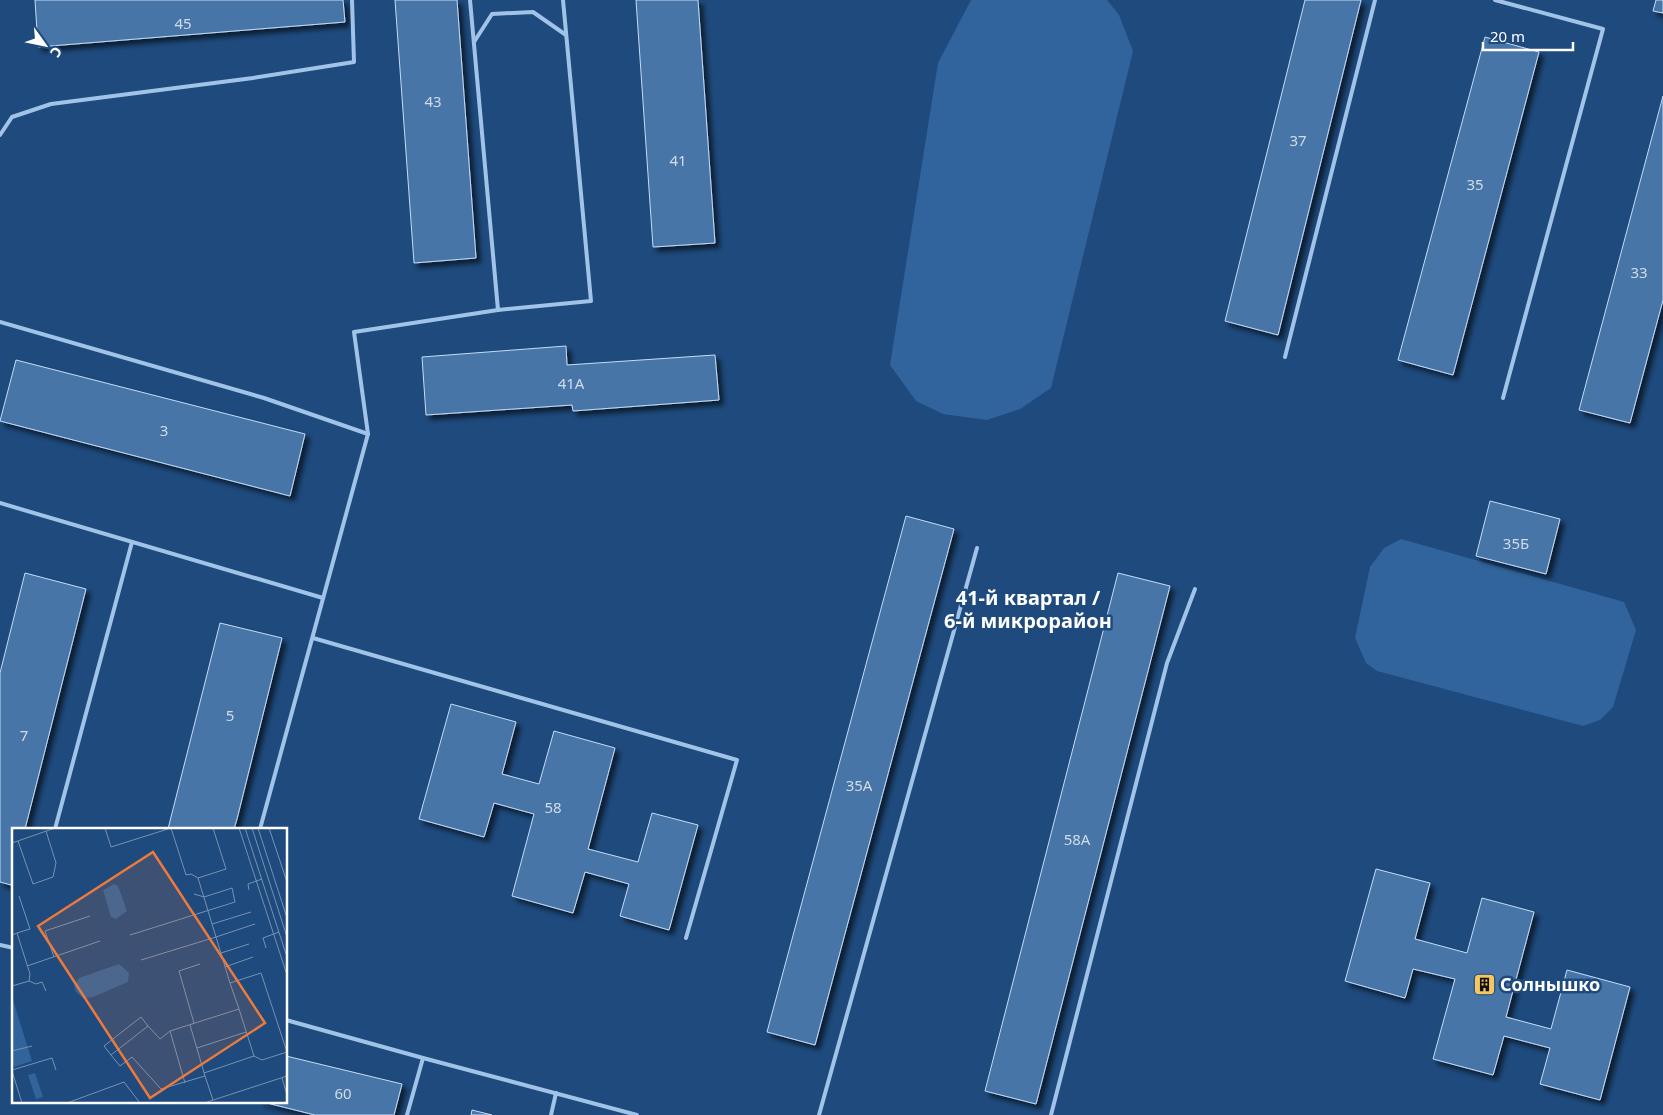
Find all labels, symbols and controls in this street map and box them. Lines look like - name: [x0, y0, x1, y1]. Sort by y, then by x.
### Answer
- house number: 45: [174, 13, 192, 33]
- north arrow: [20, 20, 70, 70]
- scale bar: [1483, 20, 1573, 52]
- text: 20 m: [1490, 26, 1525, 46]
- text: С: [46, 43, 67, 61]
- house number: 43: [424, 91, 442, 111]
- house number: 37: [1289, 130, 1307, 150]
- house number: 41: [669, 150, 687, 170]
- house number: 35: [1466, 174, 1484, 194]
- house number: 33: [1630, 262, 1648, 282]
- house number: 41А: [558, 373, 585, 393]
- house number: 3: [160, 420, 168, 440]
- house number: 35Б: [1503, 533, 1529, 553]
- district label: 41-й квартал / 6-й микрорайон: [944, 584, 1112, 634]
- house number: 5: [226, 705, 234, 725]
- house number: 7: [20, 725, 28, 745]
- house number: 35А: [846, 775, 873, 795]
- house number: 58: [544, 797, 562, 817]
- inset map: [12, 828, 288, 1102]
- house number: 58А: [1064, 829, 1091, 849]
- building icon: Солнышко: [1472, 972, 1496, 996]
- place label: Солнышко: [1500, 972, 1600, 996]
- house number: 60: [334, 1083, 352, 1103]

